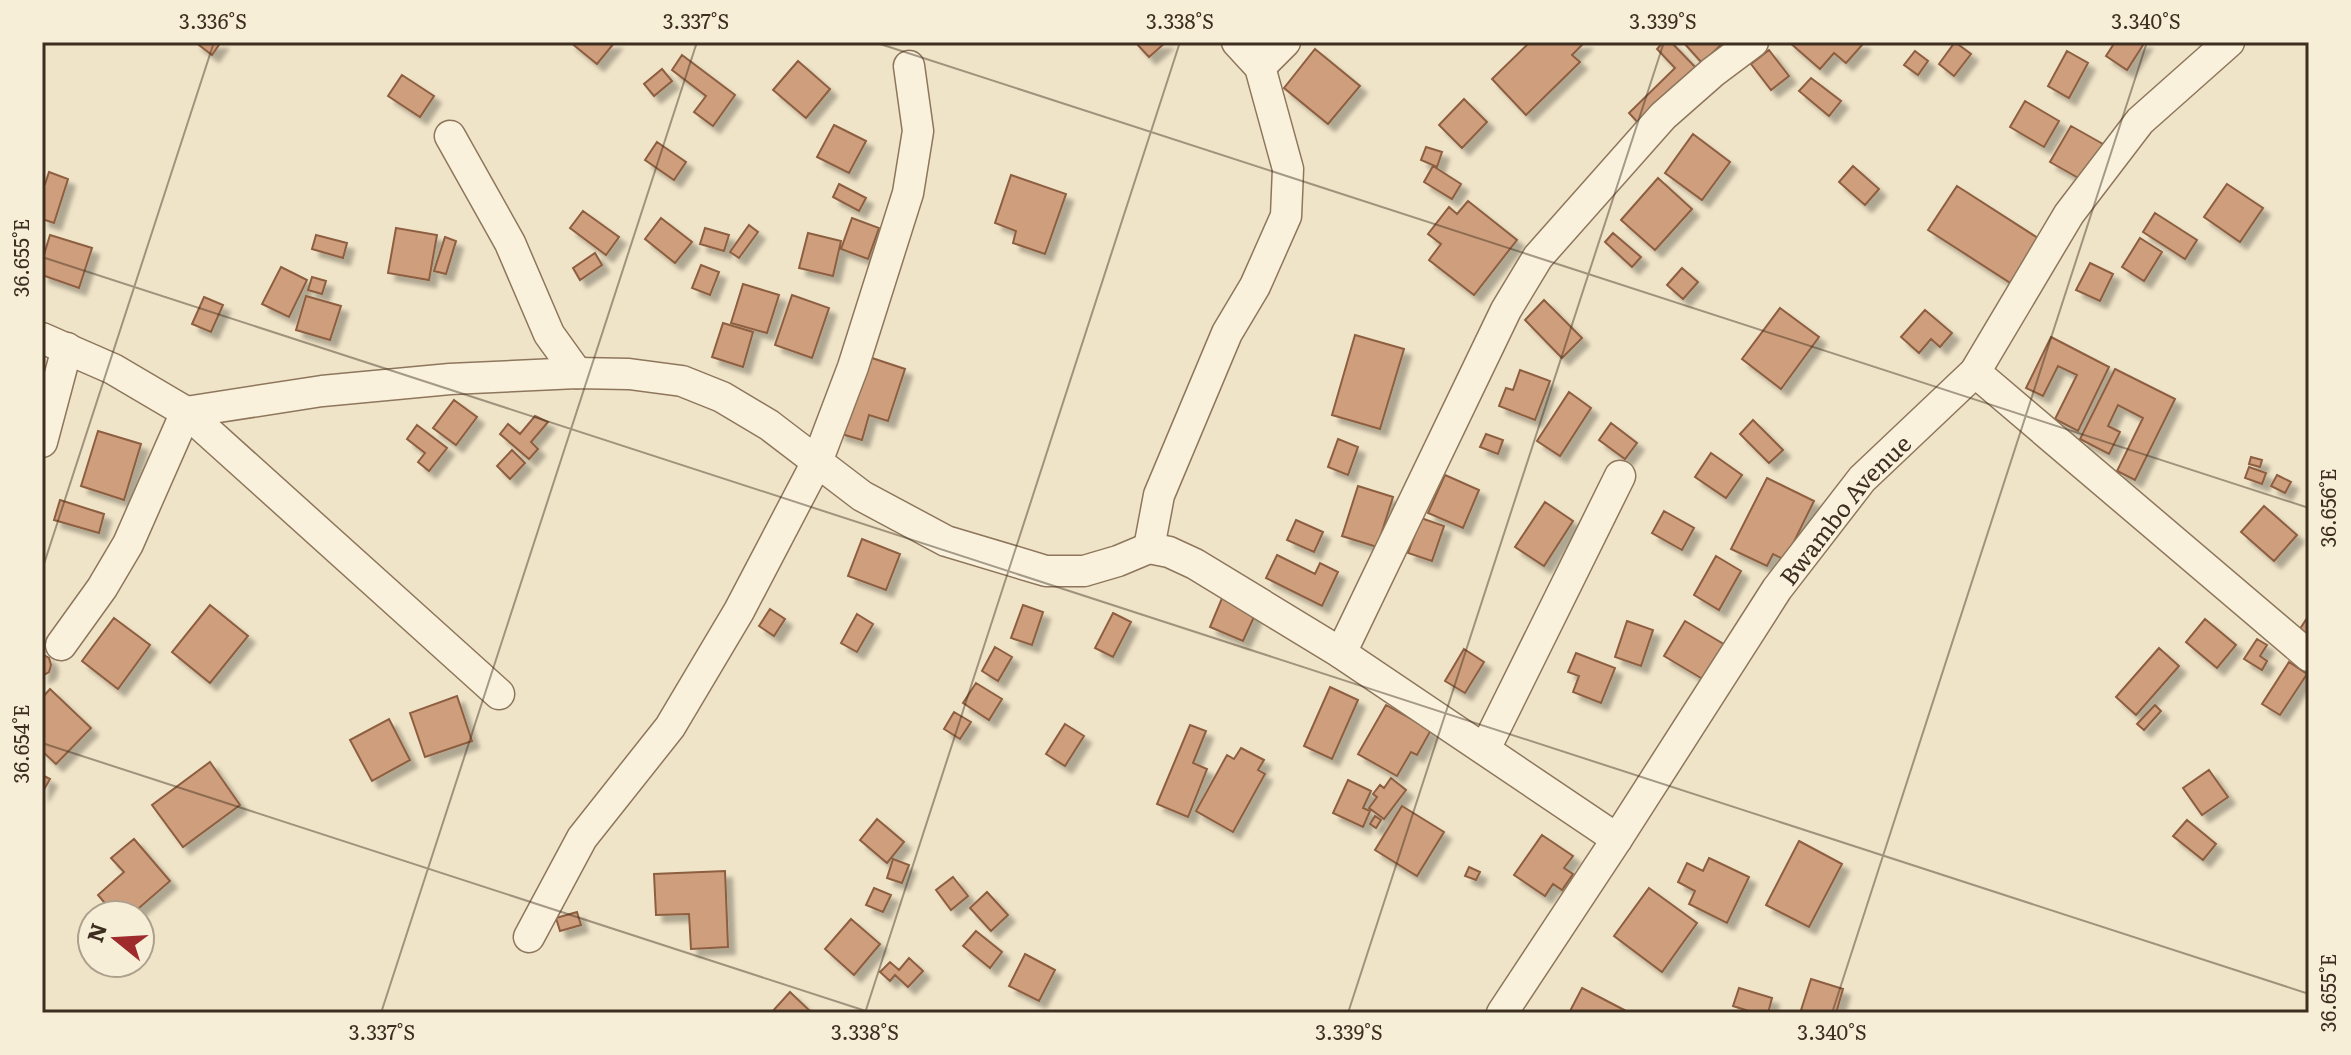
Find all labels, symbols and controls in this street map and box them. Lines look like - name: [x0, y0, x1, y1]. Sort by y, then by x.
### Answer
- text: 3.336°S: [179, 5, 247, 35]
- text: 3.337°S: [663, 5, 729, 35]
- text: 3.338°S: [1146, 5, 1214, 35]
- text: 3.339°S: [1629, 5, 1697, 35]
- text: 3.340°S: [2111, 5, 2181, 35]
- text: 36.655°E: [5, 219, 35, 297]
- street label: Bwambo Avenue: [1769, 425, 1918, 592]
- text: 36.656°E: [2312, 468, 2342, 548]
- text: 36.654°E: [5, 704, 35, 784]
- north arrow: [76, 899, 156, 979]
- text: N: [77, 918, 114, 946]
- text: 36.655°E: [2312, 954, 2342, 1032]
- text: 3.337°S: [349, 1016, 415, 1046]
- text: 3.338°S: [831, 1016, 899, 1046]
- text: 3.339°S: [1315, 1016, 1383, 1046]
- text: 3.340°S: [1797, 1016, 1867, 1046]

